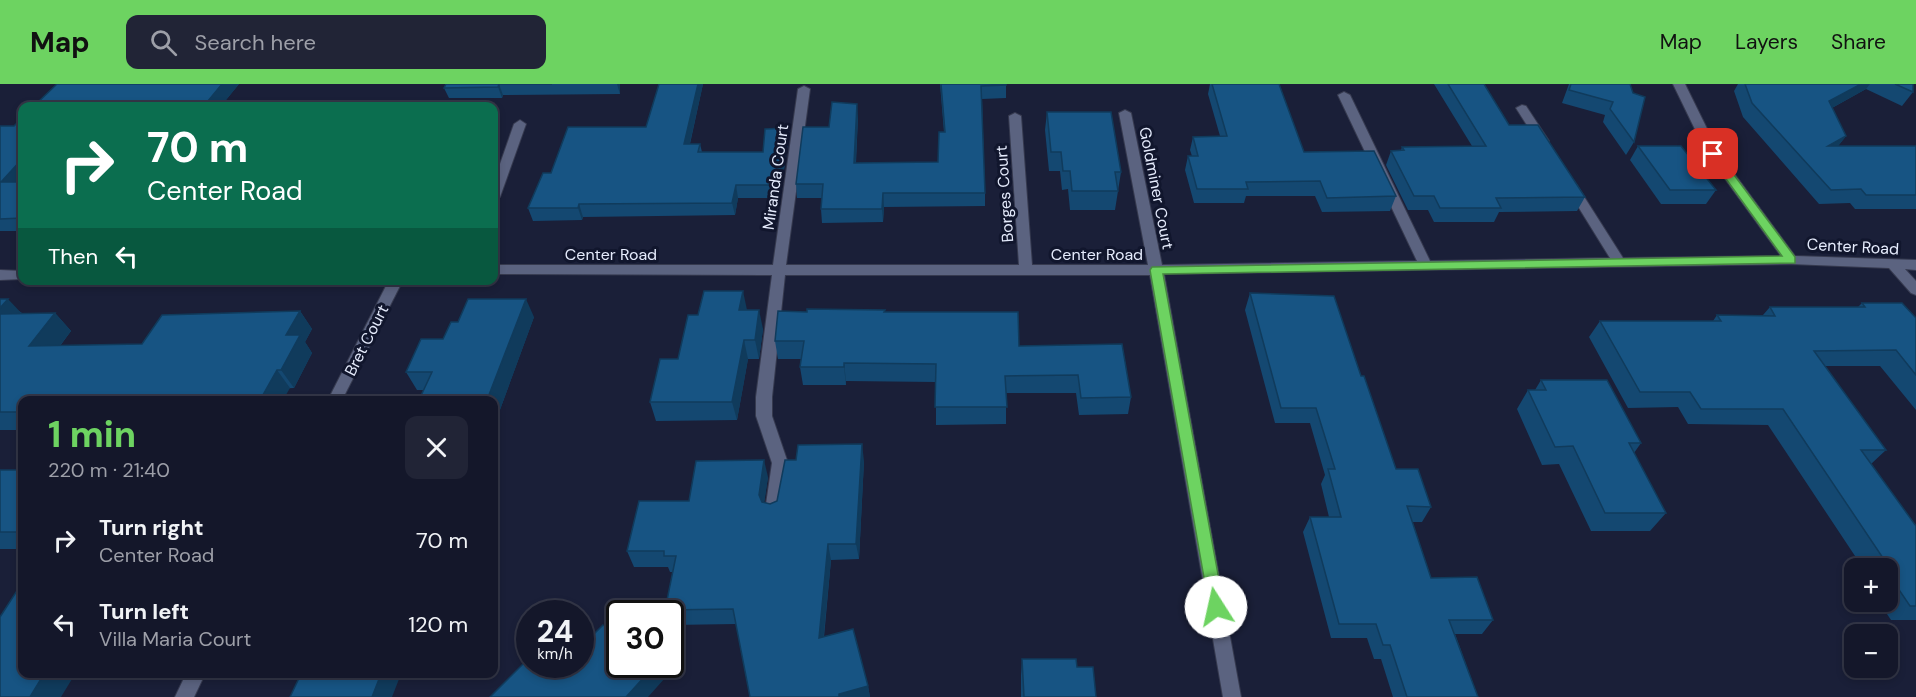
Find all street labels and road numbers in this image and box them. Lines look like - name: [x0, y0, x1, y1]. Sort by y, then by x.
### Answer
- street label: Miranda Court: [758, 123, 793, 231]
- street label: Goldminer Court: [1134, 125, 1179, 251]
- street label: Borges Court: [991, 145, 1018, 243]
- street label: Center Road: [1806, 234, 1900, 259]
- street label: Center Road: [565, 244, 657, 265]
- street label: Center Road: [1051, 244, 1143, 265]
- street label: Bret Court: [340, 301, 393, 379]

